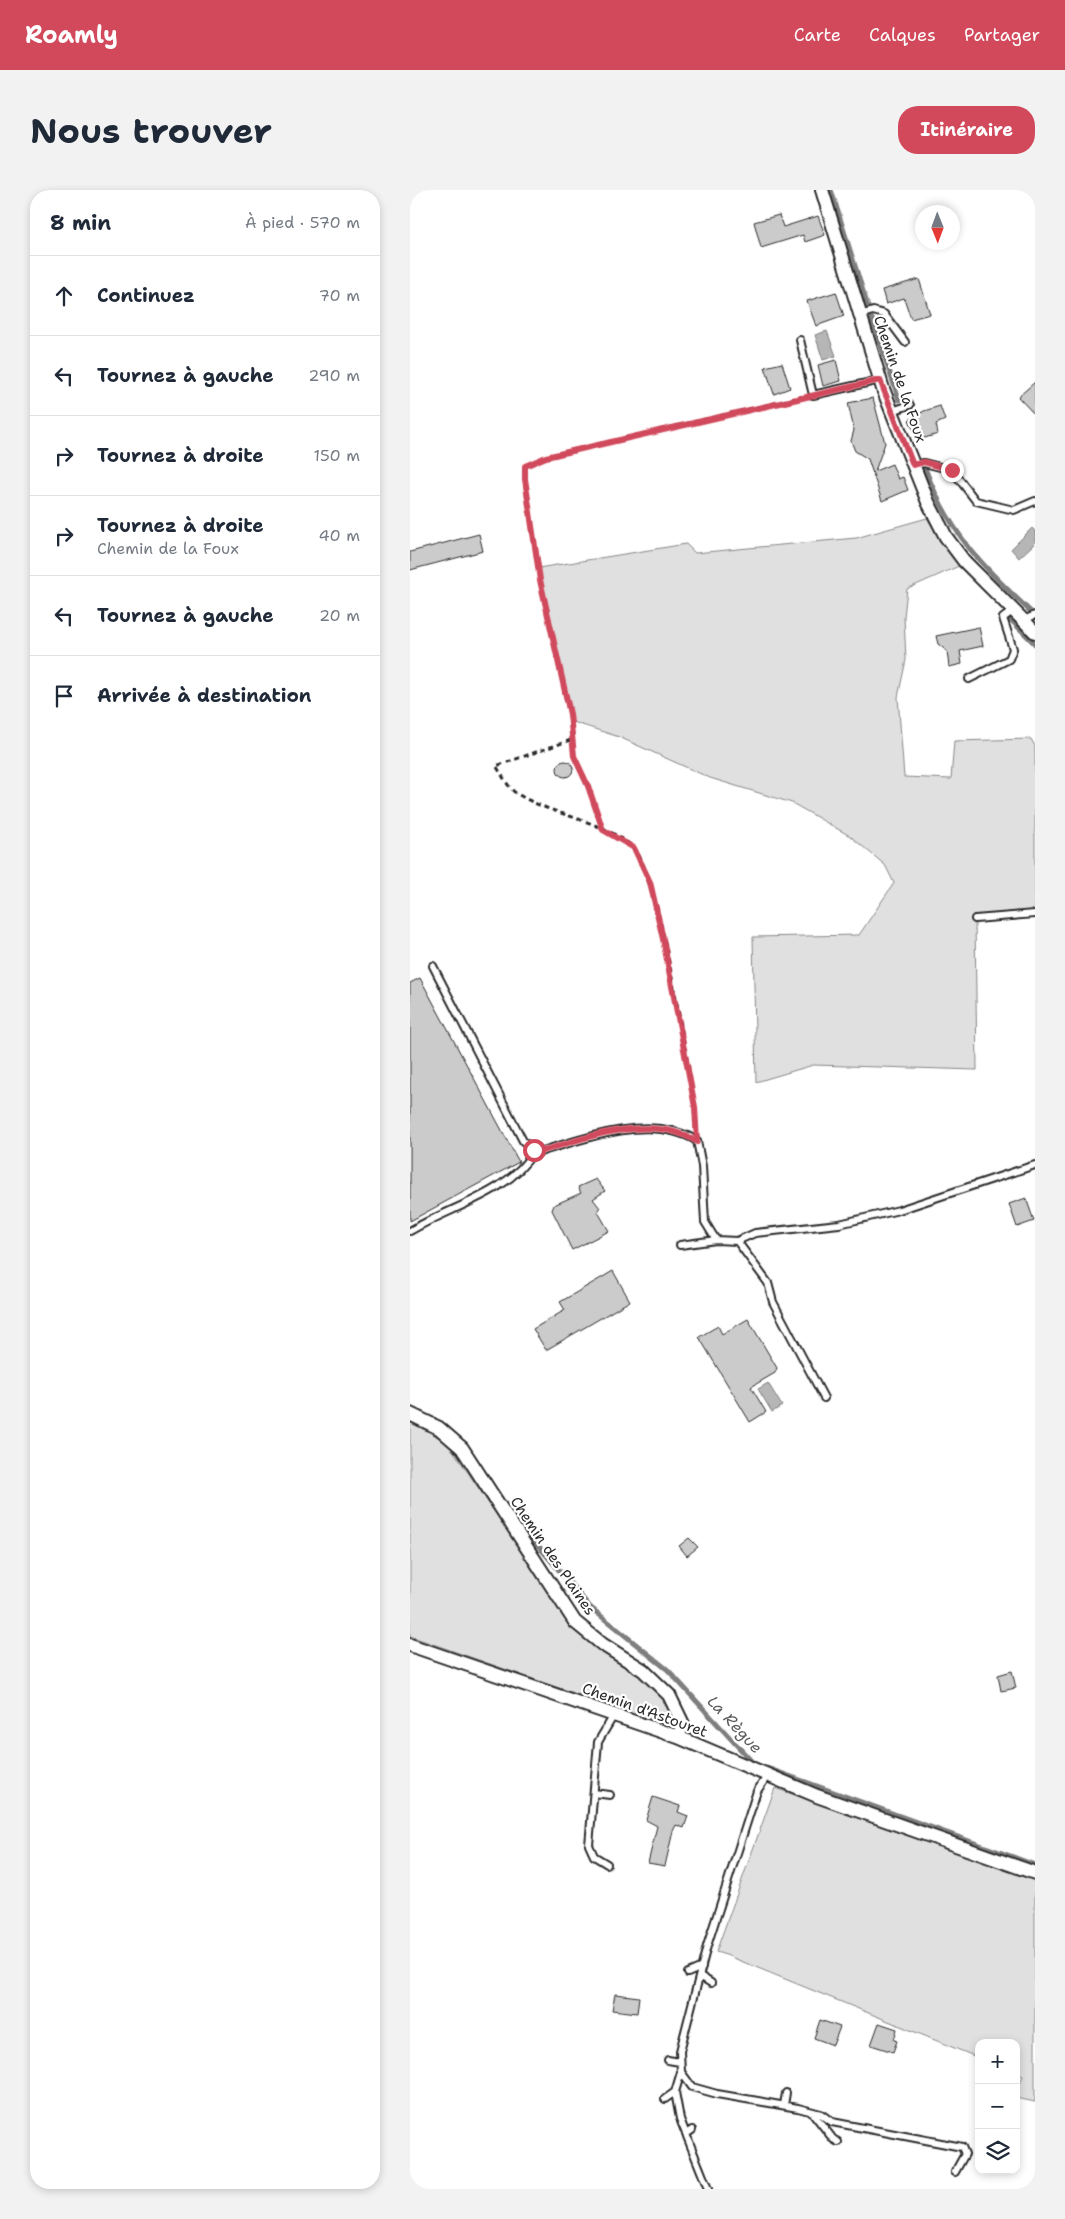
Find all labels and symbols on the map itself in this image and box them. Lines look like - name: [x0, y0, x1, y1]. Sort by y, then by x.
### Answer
- north arrow: [915, 205, 960, 250]
- street label: Chemin de la Foux: [869, 313, 931, 445]
- route end: [941, 459, 964, 482]
- route start: [523, 1139, 546, 1162]
- street label: Chemin des Plaines: [506, 1493, 600, 1619]
- street label: Chemin d'Astouret: [580, 1678, 710, 1742]
- water label: La Règue: [703, 1691, 767, 1758]

